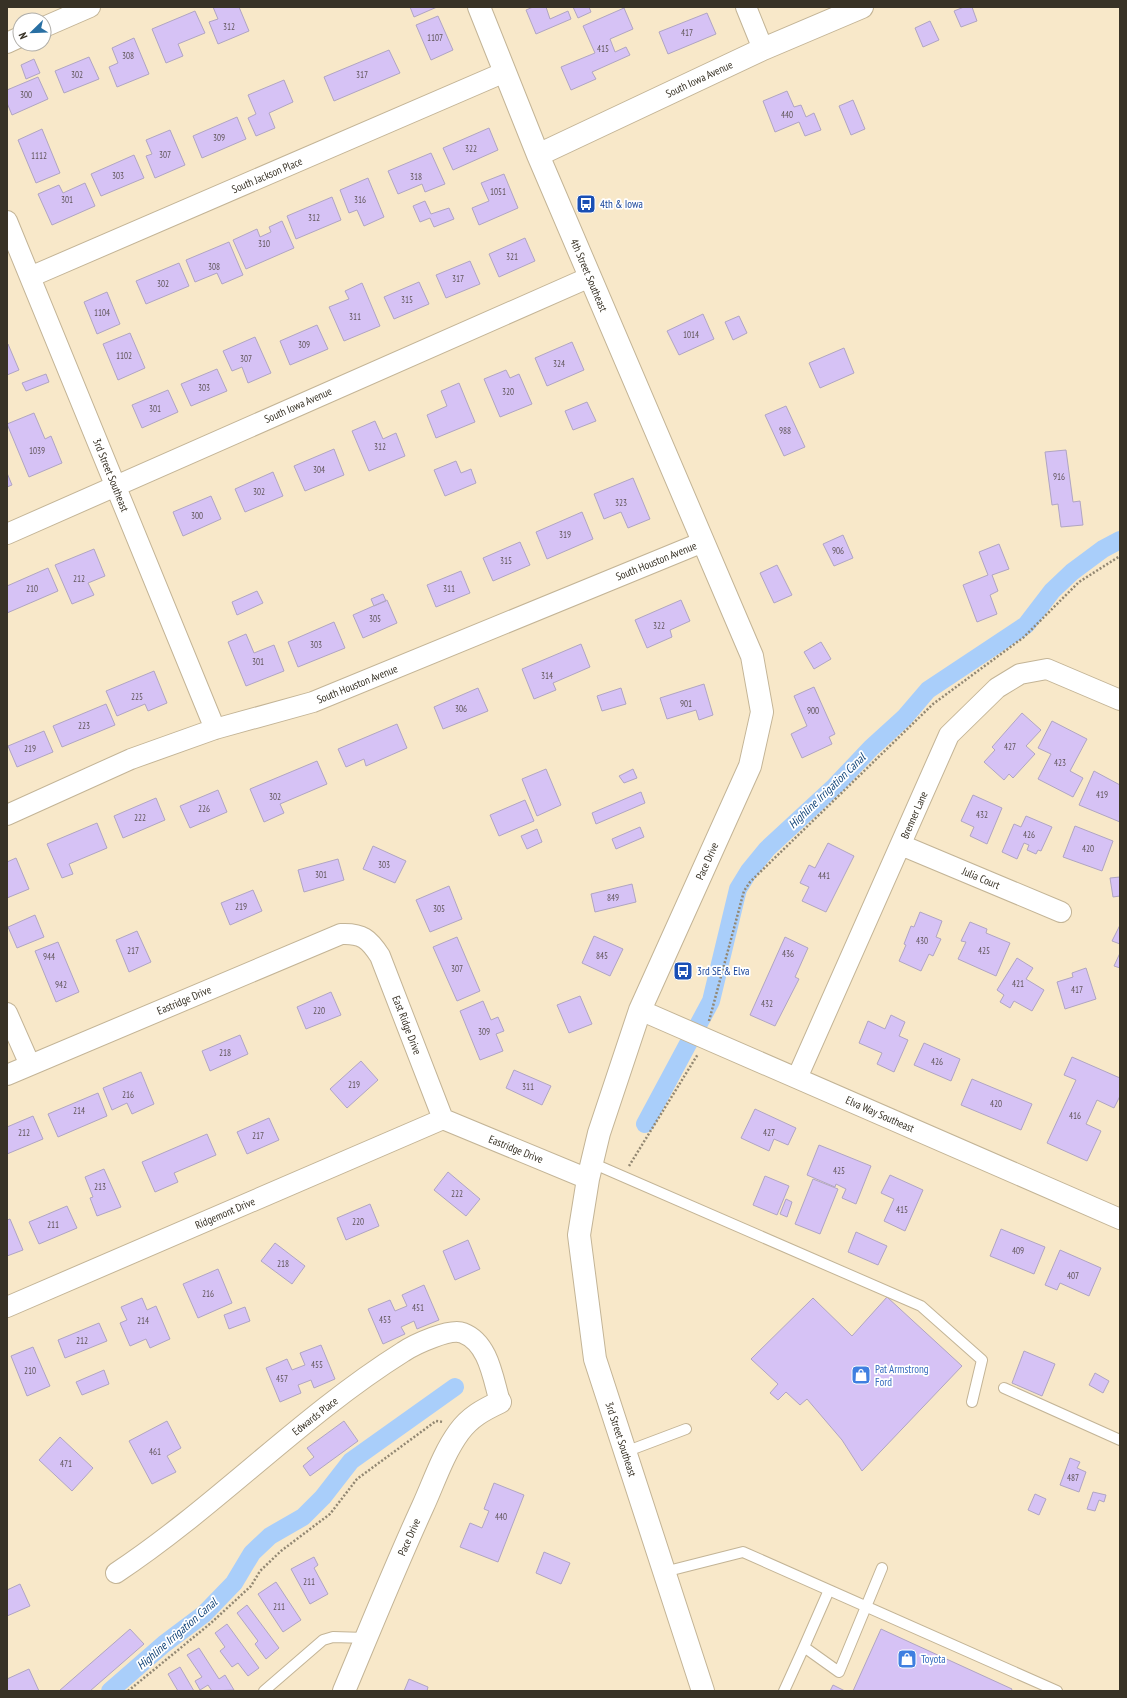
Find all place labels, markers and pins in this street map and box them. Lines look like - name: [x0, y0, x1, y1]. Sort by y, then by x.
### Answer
- bus stop icon: 4th & Iowa: [575, 193, 597, 215]
- place label: 4th & Iowa: [600, 197, 643, 211]
- bus stop icon: 3rd SE & Elva: [672, 960, 694, 982]
- place label: 3rd SE & Elva: [697, 964, 749, 978]
- place label: Pat Armstrong Ford: [875, 1362, 929, 1389]
- shop icon: Pat Armstrong Ford: [850, 1364, 872, 1386]
- shop icon: Toyota: [896, 1648, 918, 1670]
- place label: Toyota: [921, 1652, 946, 1666]

